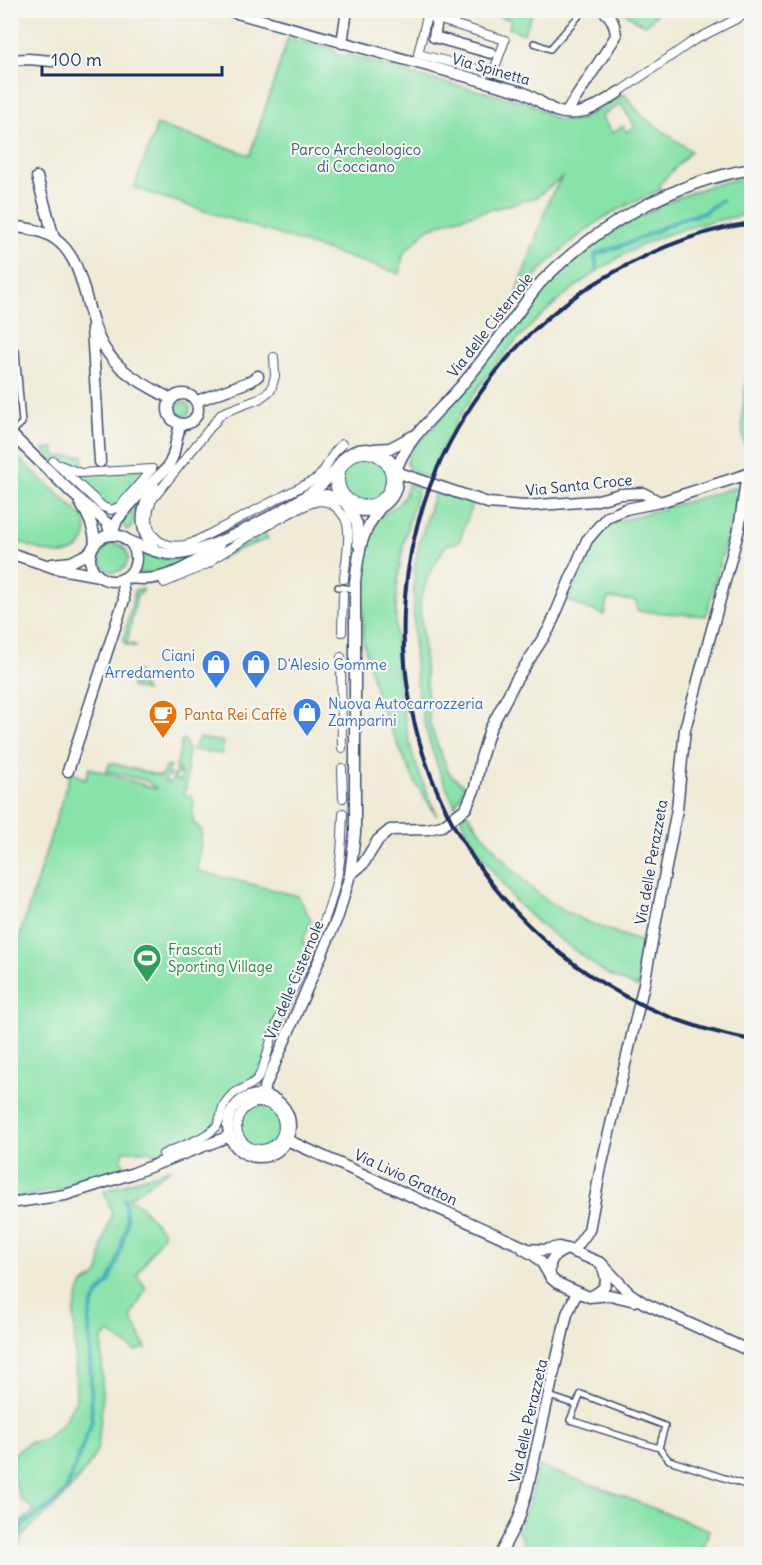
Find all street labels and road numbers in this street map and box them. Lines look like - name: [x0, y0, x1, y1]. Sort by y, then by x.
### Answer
- street label: Via Spinetta: [450, 49, 533, 89]
- street label: Via delle Cisternole: [443, 269, 537, 381]
- street label: Via Santa Croce: [525, 470, 633, 500]
- street label: Via delle Perazzeta: [631, 797, 671, 926]
- street label: Via delle Cisternole: [260, 917, 328, 1043]
- street label: Via Livio Gratton: [351, 1145, 461, 1209]
- street label: Via delle Perazzeta: [504, 1357, 552, 1485]

